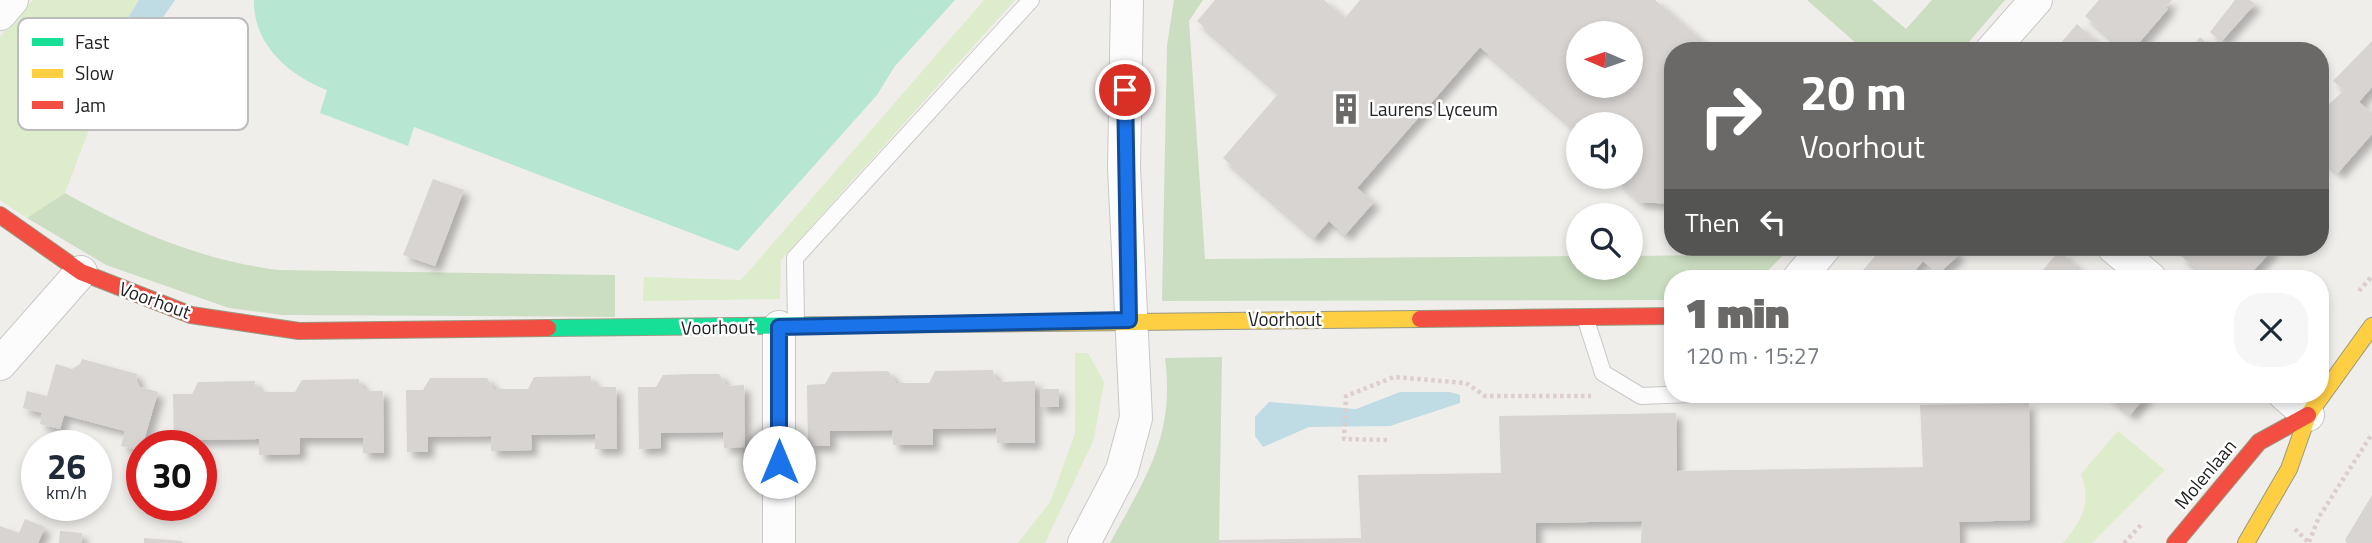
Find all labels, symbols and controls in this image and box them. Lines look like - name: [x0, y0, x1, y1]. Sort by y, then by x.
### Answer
- legend: [18, 18, 248, 130]
- north arrow: [1566, 21, 1643, 98]
- map controls: [1566, 21, 1643, 280]
- text: Fast: [75, 27, 110, 56]
- text: 20 m: [1800, 54, 1907, 129]
- text: Slow: [75, 58, 114, 87]
- pin: [1095, 60, 1155, 120]
- icon: right: [1685, 70, 1776, 161]
- icon: arrive: [1106, 71, 1144, 109]
- text: Jam: [75, 90, 106, 119]
- building icon: Laurens Lyceum: [1329, 92, 1363, 126]
- place label: Laurens Lyceum: [1369, 94, 1498, 123]
- button: sound: [1566, 112, 1643, 189]
- text: Voorhout: [1800, 122, 1925, 170]
- button: search: [1566, 203, 1643, 280]
- text: Then: [1685, 203, 1740, 242]
- icon: left: [1754, 203, 1792, 241]
- street label: Voorhout: [115, 273, 195, 326]
- text: 1 min: [1685, 280, 1789, 344]
- button: close: [2234, 293, 2308, 367]
- street label: Voorhout: [1248, 304, 1322, 333]
- street label: Voorhout: [681, 311, 756, 342]
- text: 120 m · 15:27: [1685, 338, 1820, 373]
- position arrow: [742, 425, 816, 499]
- speed limit sign: 30: [126, 430, 217, 521]
- street label: Molenlaan: [2167, 432, 2243, 515]
- text: 26: [47, 439, 86, 493]
- text: km/h: [46, 479, 87, 506]

